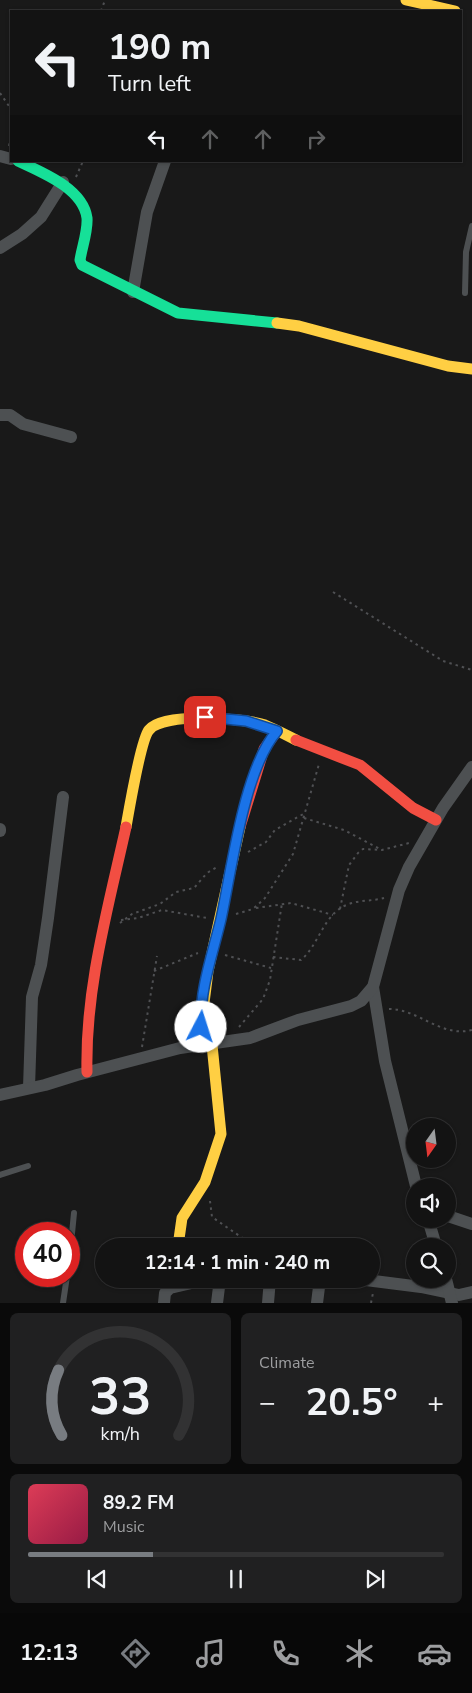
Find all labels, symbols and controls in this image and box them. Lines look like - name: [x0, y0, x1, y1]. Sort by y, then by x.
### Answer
- text: 190 m: [108, 24, 211, 71]
- icon: left: [25, 30, 90, 95]
- text: Turn left: [108, 69, 191, 99]
- icon: left: [143, 125, 171, 153]
- icon: ahead: [196, 125, 224, 153]
- icon: ahead: [249, 125, 277, 153]
- icon: right: [302, 125, 330, 153]
- pin: [184, 696, 226, 738]
- icon: arrive: [191, 703, 219, 731]
- position arrow: [174, 1000, 226, 1052]
- north arrow: [406, 1118, 456, 1168]
- map controls: [406, 1118, 456, 1288]
- button: sound: [406, 1178, 456, 1228]
- speed limit sign: 40: [15, 1222, 80, 1287]
- button: search: [406, 1238, 456, 1288]
- text: 12:14 · 1 min · 240 m: [145, 1250, 330, 1276]
- text: Climate: [259, 1352, 314, 1374]
- text: 33: [89, 1361, 152, 1432]
- text: 20.5°: [305, 1377, 398, 1428]
- text: −: [259, 1384, 276, 1422]
- text: +: [427, 1384, 444, 1422]
- text: km/h: [101, 1422, 140, 1446]
- text: 89.2 FM: [103, 1490, 174, 1516]
- text: Music: [103, 1516, 144, 1538]
- icon: previous: [83, 1565, 111, 1593]
- icon: pause: [222, 1565, 250, 1593]
- icon: next: [361, 1565, 389, 1593]
- icon: directions: [118, 1636, 153, 1671]
- icon: music: [193, 1636, 228, 1671]
- icon: phone: [268, 1636, 303, 1671]
- icon: climate: [342, 1636, 377, 1671]
- icon: car: [417, 1636, 452, 1671]
- text: 12:13: [20, 1638, 78, 1668]

